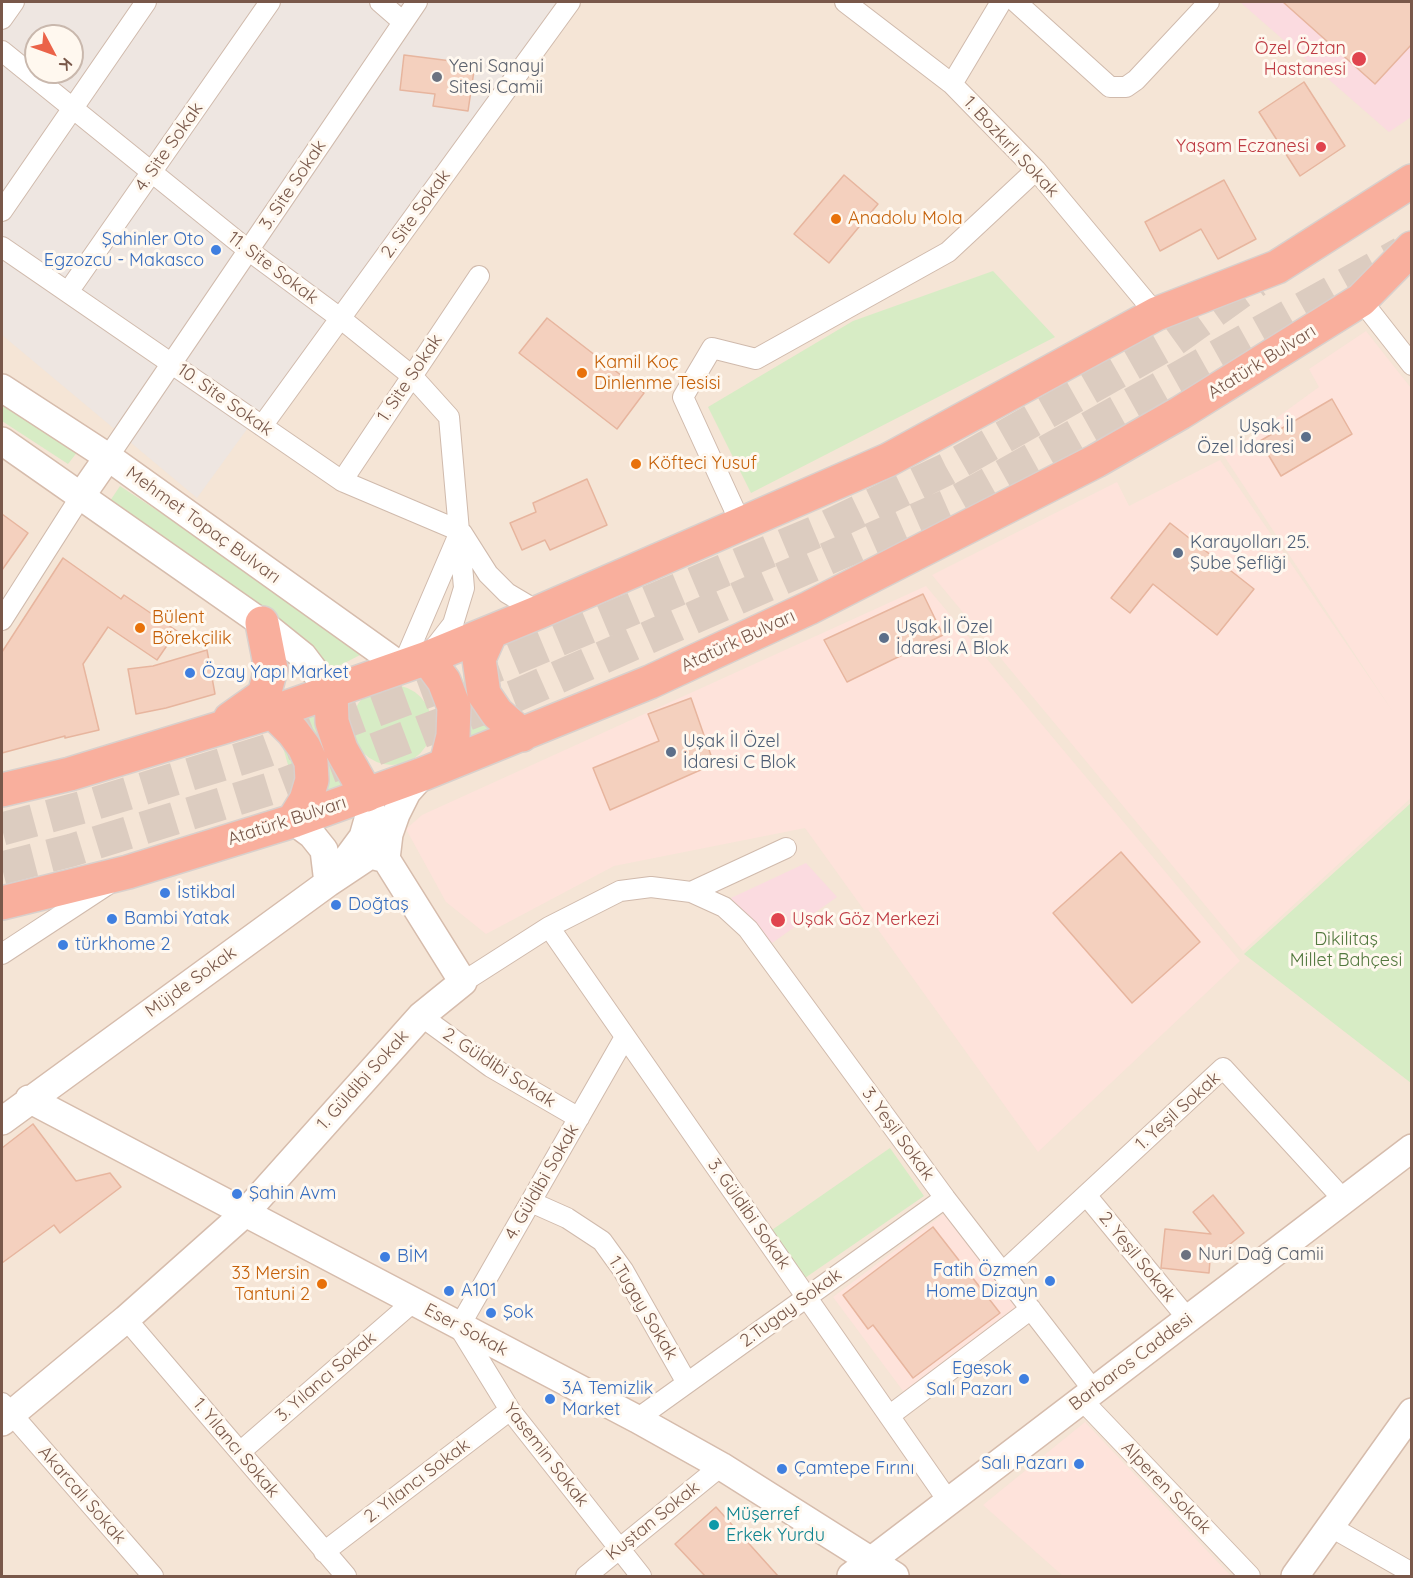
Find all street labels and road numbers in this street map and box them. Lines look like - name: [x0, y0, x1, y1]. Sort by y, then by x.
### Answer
- street label: 1. Bozkırlı Sokak: [959, 92, 1063, 202]
- street label: 4. Site Sokak: [130, 98, 208, 196]
- street label: 3. Site Sokak: [255, 136, 331, 234]
- street label: 2. Site Sokak: [377, 165, 455, 263]
- street label: 11. Site Sokak: [224, 227, 322, 309]
- street label: Atatürk Bulvarı: [1204, 320, 1320, 404]
- street label: 1. Site Sokak: [373, 330, 447, 426]
- street label: 10. Site Sokak: [173, 359, 277, 441]
- street label: Mehmet Topaç Bulvarı: [122, 462, 284, 588]
- street label: Atatürk Bulvarı: [678, 605, 798, 677]
- street label: Atatürk Bulvarı: [225, 792, 349, 850]
- street label: Müjde Sokak: [141, 942, 241, 1022]
- street label: 2. Güldibi Sokak: [438, 1023, 560, 1113]
- street label: 1. Güldibi Sokak: [312, 1026, 414, 1134]
- street label: 1. Yeşil Sokak: [1131, 1067, 1225, 1155]
- street label: 3. Yeşil Sokak: [857, 1083, 939, 1185]
- street label: 4. Güldibi Sokak: [500, 1120, 584, 1244]
- street label: 3. Güldibi Sokak: [703, 1155, 795, 1273]
- street label: 2. Yeşil Sokak: [1094, 1207, 1180, 1307]
- street label: 1.Tugay Sokak: [604, 1252, 682, 1364]
- street label: 2.Tugay Sokak: [736, 1264, 846, 1352]
- street label: Eser Sokak: [420, 1299, 512, 1361]
- street label: Barbaros Caddesi: [1065, 1309, 1197, 1415]
- street label: 3. Yılancı Sokak: [271, 1327, 381, 1427]
- street label: 1. Yılancı Sokak: [188, 1394, 284, 1502]
- street label: Yasemin Sokak: [499, 1399, 593, 1511]
- street label: 2. Yılancı Sokak: [360, 1434, 474, 1528]
- street label: Alperen Sokak: [1117, 1437, 1215, 1539]
- street label: Akarcalı Sokak: [34, 1442, 130, 1548]
- street label: Kuştan Sokak: [602, 1477, 704, 1565]

